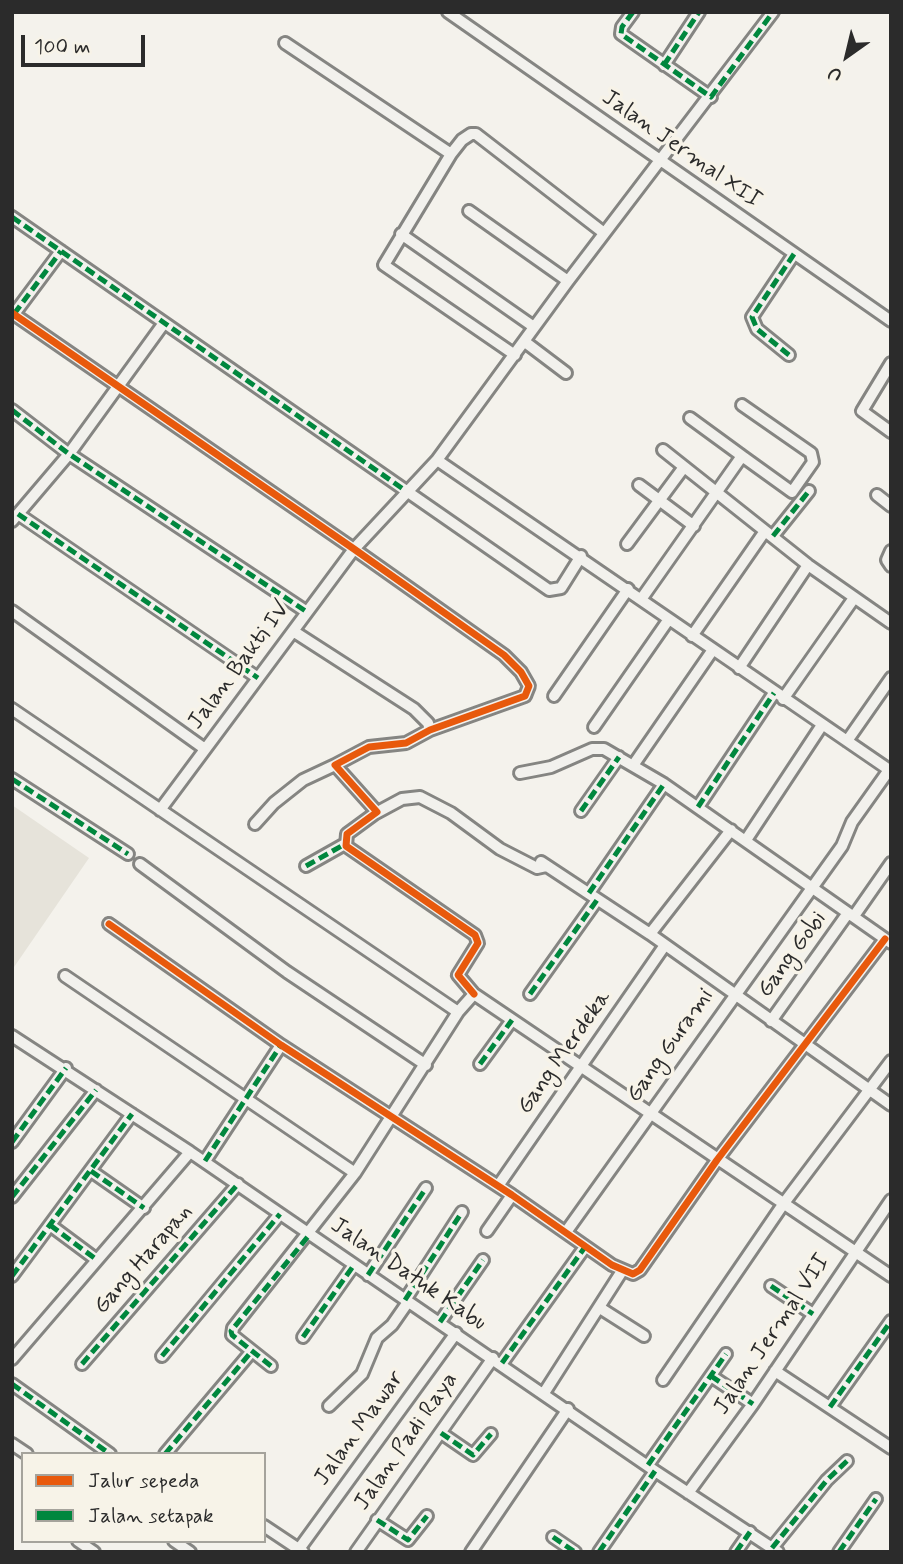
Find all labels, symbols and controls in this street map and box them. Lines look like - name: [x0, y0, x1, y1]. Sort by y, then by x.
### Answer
- scale bar: [24, 21, 149, 65]
- north arrow: [812, 21, 882, 91]
- text: 100 m: [34, 33, 90, 61]
- text: U: [823, 60, 847, 88]
- street label: Jalan Jermal XII: [596, 85, 766, 215]
- street label: Jalan Bakti IV: [183, 596, 297, 736]
- street label: Gang Gobi: [752, 907, 834, 1003]
- street label: Gang Gurami: [622, 984, 720, 1108]
- street label: Gang Merdeka: [512, 986, 618, 1120]
- street label: Gang Harapan: [89, 1199, 199, 1321]
- street label: Jalan Datuk Kabu: [325, 1213, 491, 1337]
- street label: Jalan Jermal VII: [709, 1249, 837, 1421]
- street label: Jalan Mawar: [309, 1366, 411, 1492]
- street label: Jalan Padi Raya: [349, 1368, 465, 1516]
- legend: [21, 1452, 266, 1543]
- text: Jalur sepeda: [88, 1467, 199, 1495]
- text: Jalan setapak: [88, 1502, 214, 1530]

